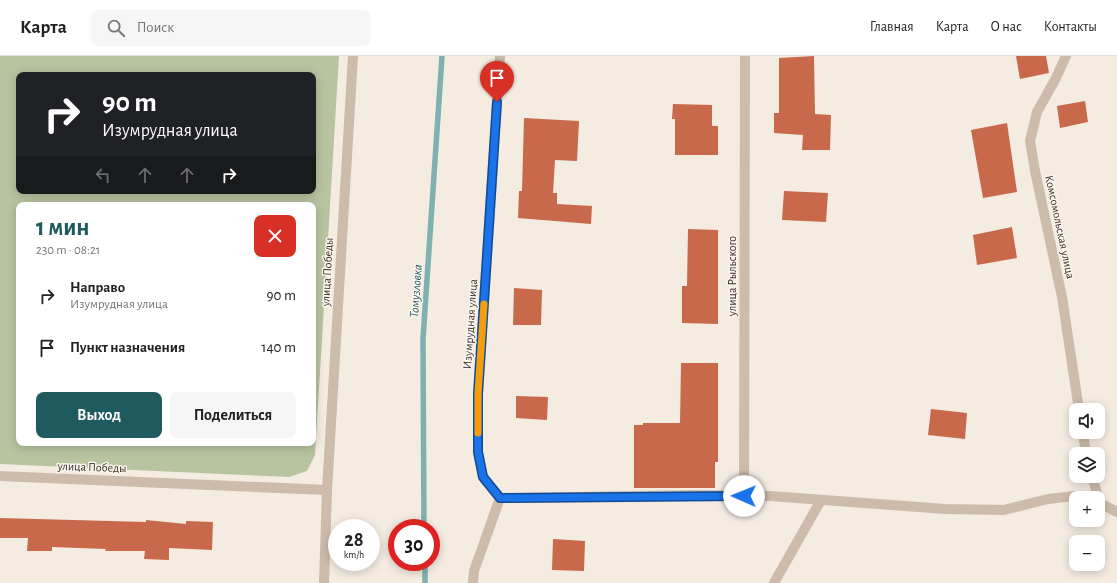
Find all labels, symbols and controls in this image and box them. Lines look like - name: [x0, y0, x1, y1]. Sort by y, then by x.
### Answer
- search box: [91, 10, 371, 46]
- icon: search: [105, 17, 127, 39]
- text: Карта: [20, 18, 67, 37]
- text: Поиск: [137, 20, 174, 35]
- text: Главная: [870, 20, 914, 34]
- text: Карта: [936, 20, 969, 34]
- text: О нас: [991, 20, 1022, 34]
- text: Контакты: [1044, 20, 1097, 34]
- pin: [480, 61, 514, 102]
- icon: arrive: [486, 67, 508, 89]
- icon: right: [36, 88, 88, 140]
- text: 90 m: [102, 89, 157, 117]
- text: Изумрудная улица: [102, 122, 238, 140]
- icon: left: [92, 164, 114, 186]
- icon: ahead: [134, 164, 156, 186]
- icon: ahead: [176, 164, 198, 186]
- icon: right: [218, 164, 240, 186]
- street label: Комсомольская улица: [1042, 174, 1077, 281]
- button: close: [254, 215, 296, 257]
- text: 1 мин: [36, 216, 90, 240]
- street label: улица Рыльского: [726, 236, 739, 317]
- street label: улица Победы: [319, 237, 336, 308]
- text: 230 m · 08:21: [36, 244, 100, 257]
- water label: Томузловка: [408, 263, 425, 318]
- street label: Изумрудная улица: [461, 278, 480, 370]
- text: Направо: [70, 280, 125, 295]
- icon: right: [36, 285, 58, 307]
- text: 90 m: [267, 288, 296, 303]
- text: Изумрудная улица: [70, 298, 168, 311]
- icon: arrive: [36, 337, 58, 359]
- text: Пункт назначения: [70, 340, 185, 355]
- text: 140 m: [261, 340, 296, 355]
- button: Выход: [36, 392, 162, 438]
- button: Поделиться: [170, 392, 296, 438]
- map controls: [1069, 403, 1105, 571]
- button: sound: [1069, 403, 1105, 439]
- button: layers: [1069, 447, 1105, 483]
- street label: улица Победы: [56, 460, 127, 475]
- position arrow: [723, 475, 765, 517]
- button: +: [1069, 491, 1105, 527]
- speed limit sign: 30: [388, 519, 440, 571]
- text: 28: [344, 530, 364, 550]
- button: −: [1069, 535, 1105, 571]
- text: km/h: [344, 550, 364, 560]

